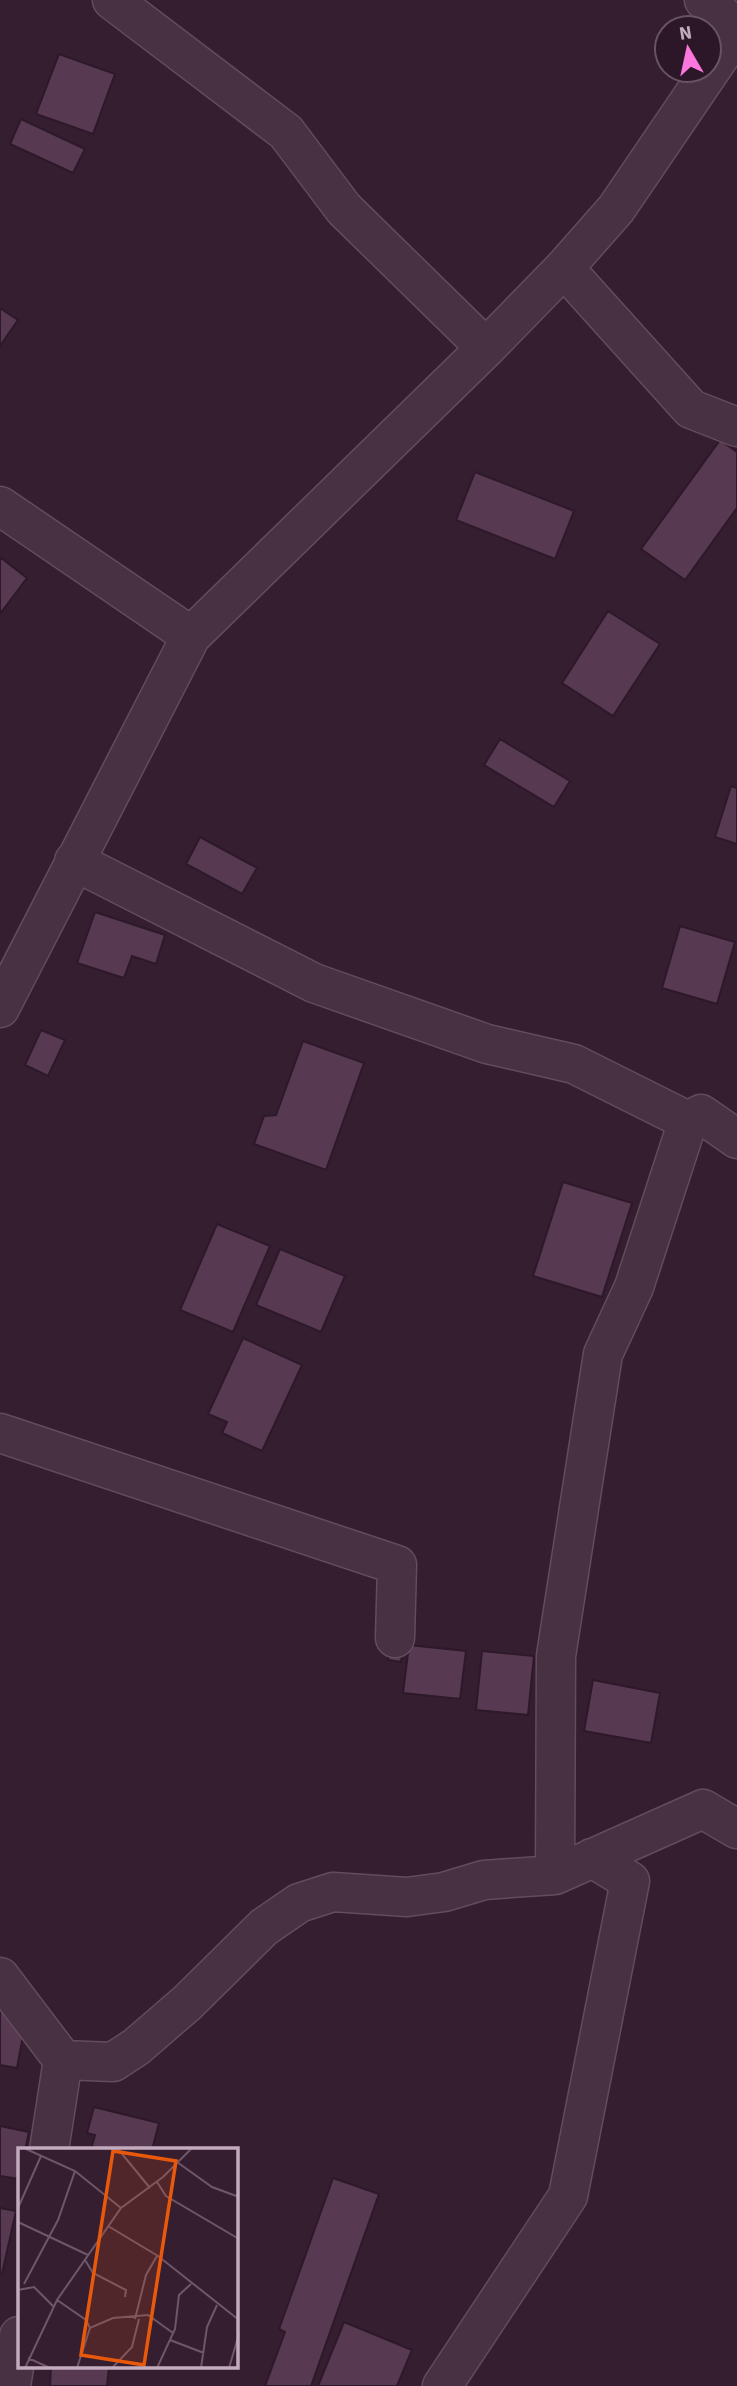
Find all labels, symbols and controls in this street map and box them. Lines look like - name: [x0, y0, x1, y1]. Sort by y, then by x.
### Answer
- north arrow: [653, 14, 723, 84]
- text: N: [677, 19, 694, 48]
- inset map: [18, 2148, 238, 2368]

